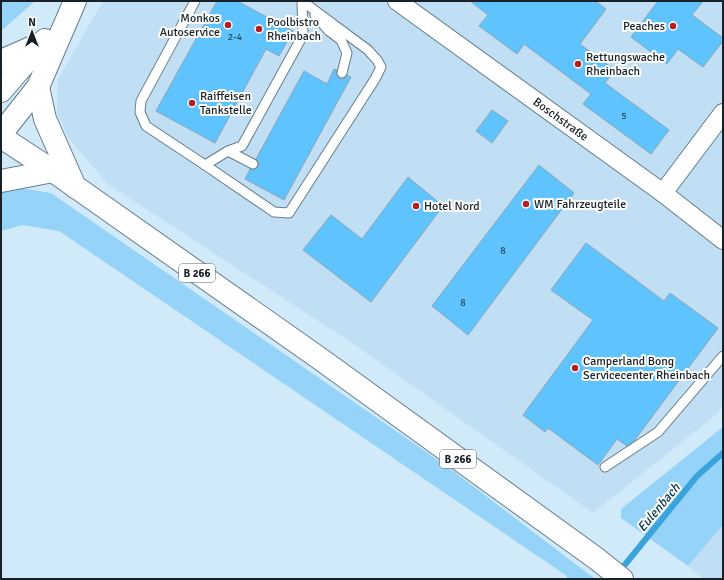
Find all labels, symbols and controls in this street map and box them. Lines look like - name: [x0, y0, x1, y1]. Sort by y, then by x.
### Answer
- place label: Monkos Autoservice: [160, 11, 220, 40]
- north arrow: [12, 12, 52, 52]
- place label: Poolbistro Rheinbach: [267, 15, 321, 44]
- text: N: [28, 16, 36, 29]
- place label: Peaches: [623, 19, 665, 34]
- marker: Monkos Autoservice: [223, 20, 233, 30]
- marker: Peaches: [668, 21, 678, 31]
- marker: Poolbistro Rheinbach: [254, 24, 264, 34]
- house number: 2-4: [228, 31, 243, 43]
- place label: Rettungswache Rheinbach: [586, 50, 665, 79]
- marker: Rettungswache Rheinbach: [573, 59, 583, 69]
- place label: Raiffeisen Tankstelle: [200, 89, 252, 118]
- street label: Boschstraße: [530, 95, 591, 145]
- marker: Raiffeisen Tankstelle: [187, 98, 197, 108]
- house number: 5: [621, 110, 627, 122]
- place label: WM Fahrzeugteile: [534, 197, 626, 212]
- place label: Hotel Nord: [424, 199, 480, 214]
- marker: WM Fahrzeugteile: [521, 199, 531, 209]
- marker: Hotel Nord: [411, 201, 421, 211]
- house number: 8: [500, 245, 506, 257]
- road number: B 266: [179, 264, 215, 282]
- house number: 8: [460, 297, 466, 309]
- place label: Camperland Bong Servicecenter Rheinbach: [583, 354, 710, 383]
- marker: Camperland Bong Servicecenter Rheinbach: [570, 363, 580, 373]
- road number: B 266: [440, 450, 476, 468]
- water label: Eulenbach: [634, 480, 684, 535]

